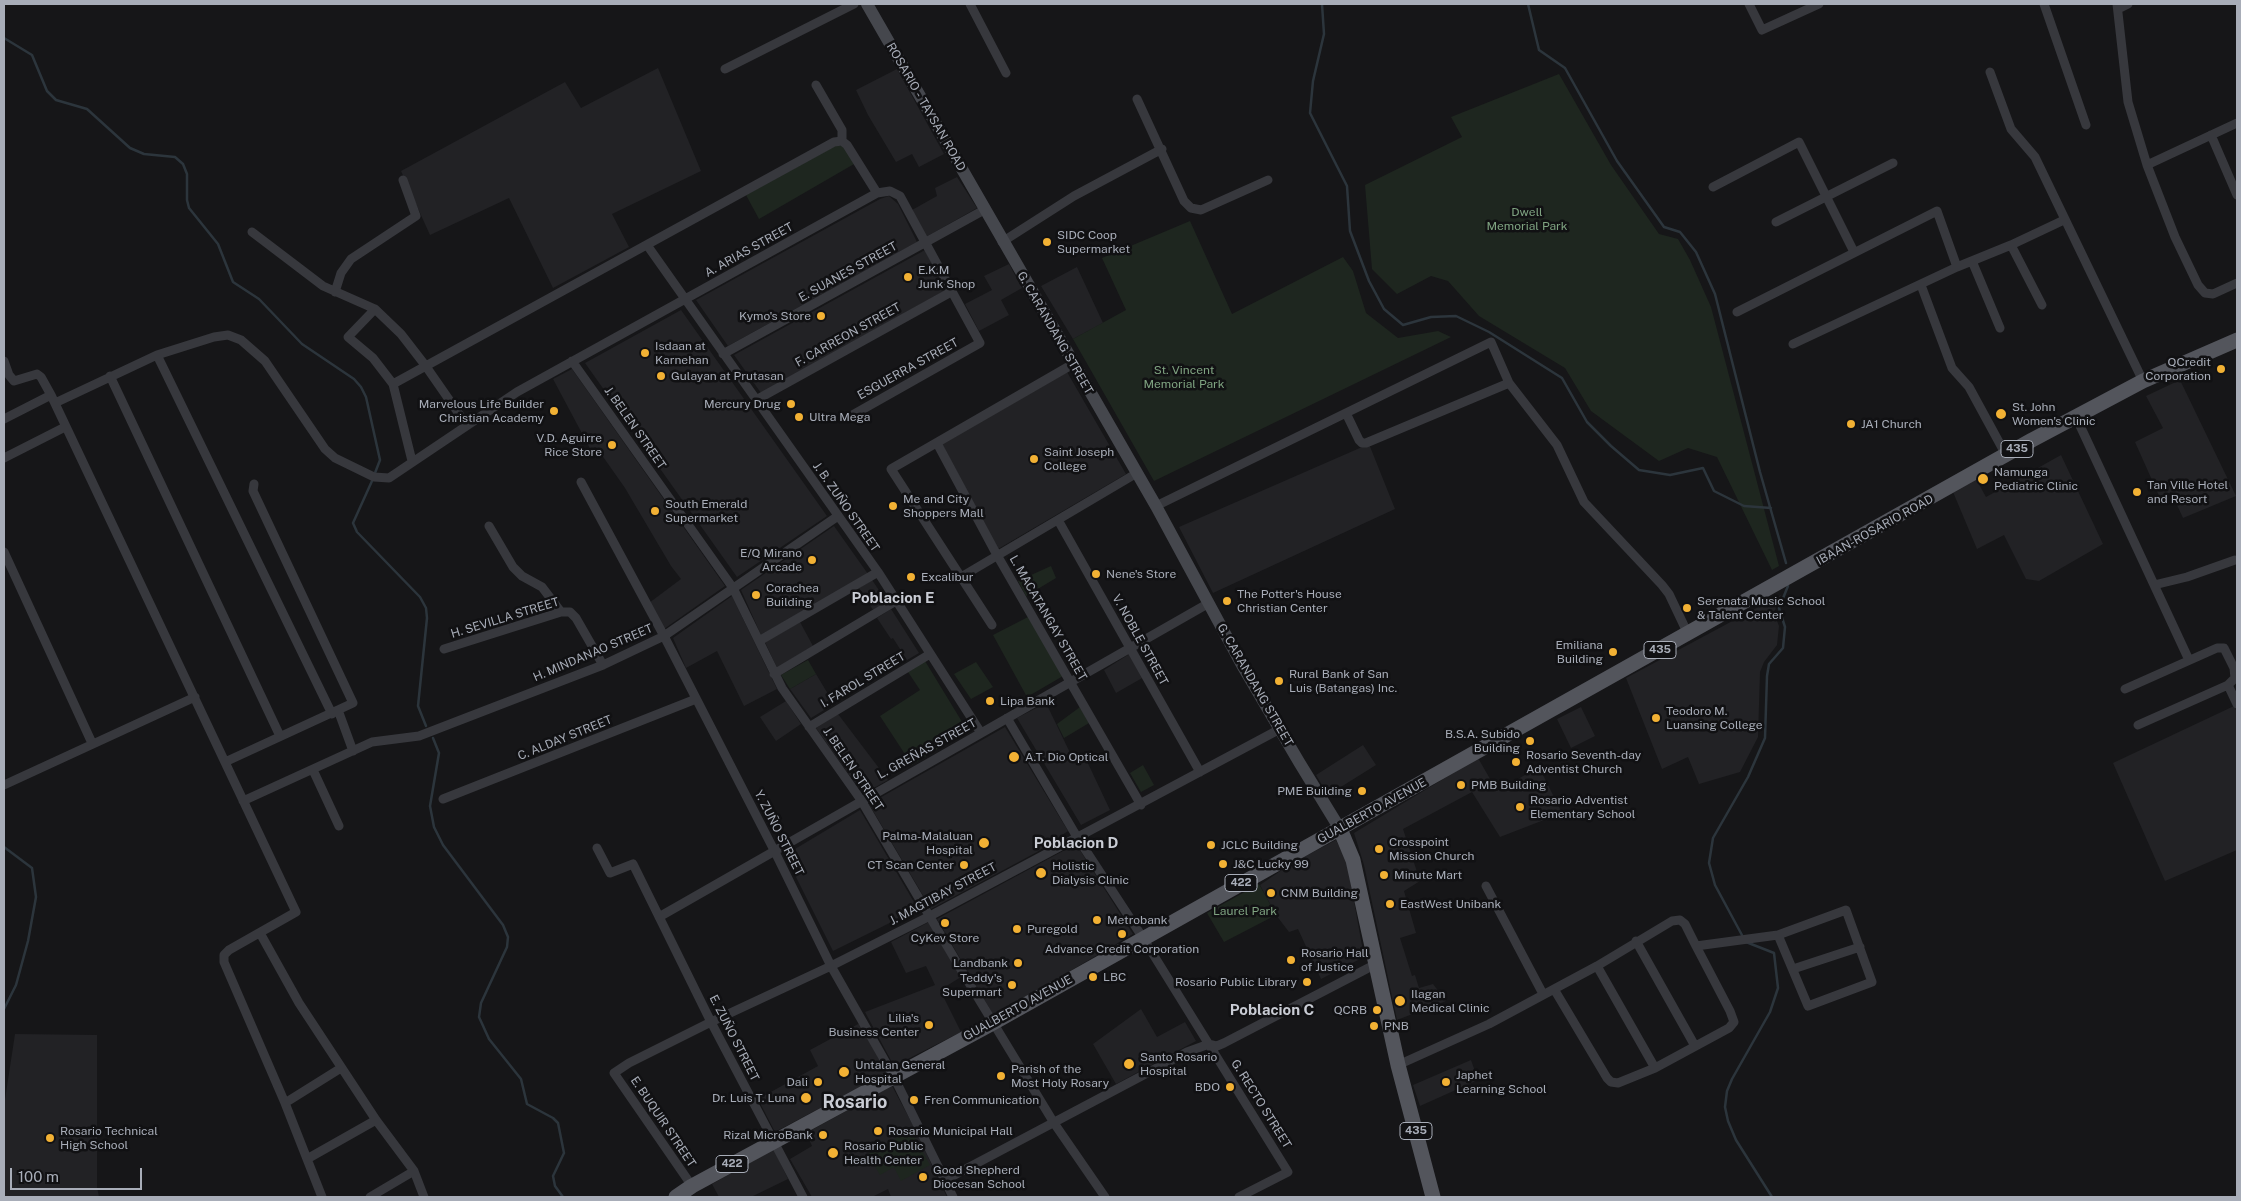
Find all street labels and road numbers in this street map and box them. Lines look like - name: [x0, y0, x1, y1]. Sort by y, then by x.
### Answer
- street label: ROSARIO - TAYSAN ROAD: [883, 40, 969, 174]
- street label: A. ARIAS STREET: [702, 220, 796, 280]
- street label: E. SUANES STREET: [796, 239, 900, 305]
- street label: G. CARANDANG STREET: [1014, 269, 1096, 397]
- street label: F. CARREON STREET: [793, 300, 903, 370]
- street label: ESGUERRA STREET: [855, 335, 961, 403]
- street label: J. BELEN STREET: [601, 384, 669, 472]
- road number: 435: [2001, 440, 2033, 458]
- street label: J. B. ZUÑO STREET: [810, 459, 882, 555]
- street label: IBAAN-ROSARIO ROAD: [1814, 492, 1936, 568]
- street label: L. MACATANGAY STREET: [1006, 553, 1090, 683]
- street label: V. NOBLE STREET: [1109, 592, 1171, 688]
- street label: H. SEVILLA STREET: [449, 595, 561, 641]
- street label: H. MINDANAO STREET: [531, 621, 655, 685]
- street label: G. CARANDANG STREET: [1214, 621, 1296, 749]
- road number: 435: [1644, 642, 1676, 658]
- street label: I. FAROL STREET: [818, 649, 908, 711]
- street label: C. ALDAY STREET: [516, 713, 614, 763]
- street label: L. GREÑAS STREET: [875, 716, 979, 782]
- street label: J. BELEN STREET: [820, 725, 886, 813]
- street label: GUALBERTO AVENUE: [1315, 775, 1429, 847]
- street label: Y. ZUÑO STREET: [751, 788, 807, 878]
- street label: J. MAGTIBAY STREET: [887, 860, 999, 928]
- road number: 422: [1225, 874, 1257, 891]
- street label: GUALBERTO AVENUE: [961, 972, 1075, 1044]
- street label: E. ZUÑO STREET: [706, 992, 762, 1084]
- street label: G. RECTO STREET: [1228, 1057, 1294, 1151]
- street label: E. BUQUIR STREET: [627, 1074, 699, 1170]
- road number: 435: [1400, 1122, 1432, 1140]
- road number: 422: [716, 1156, 748, 1172]

